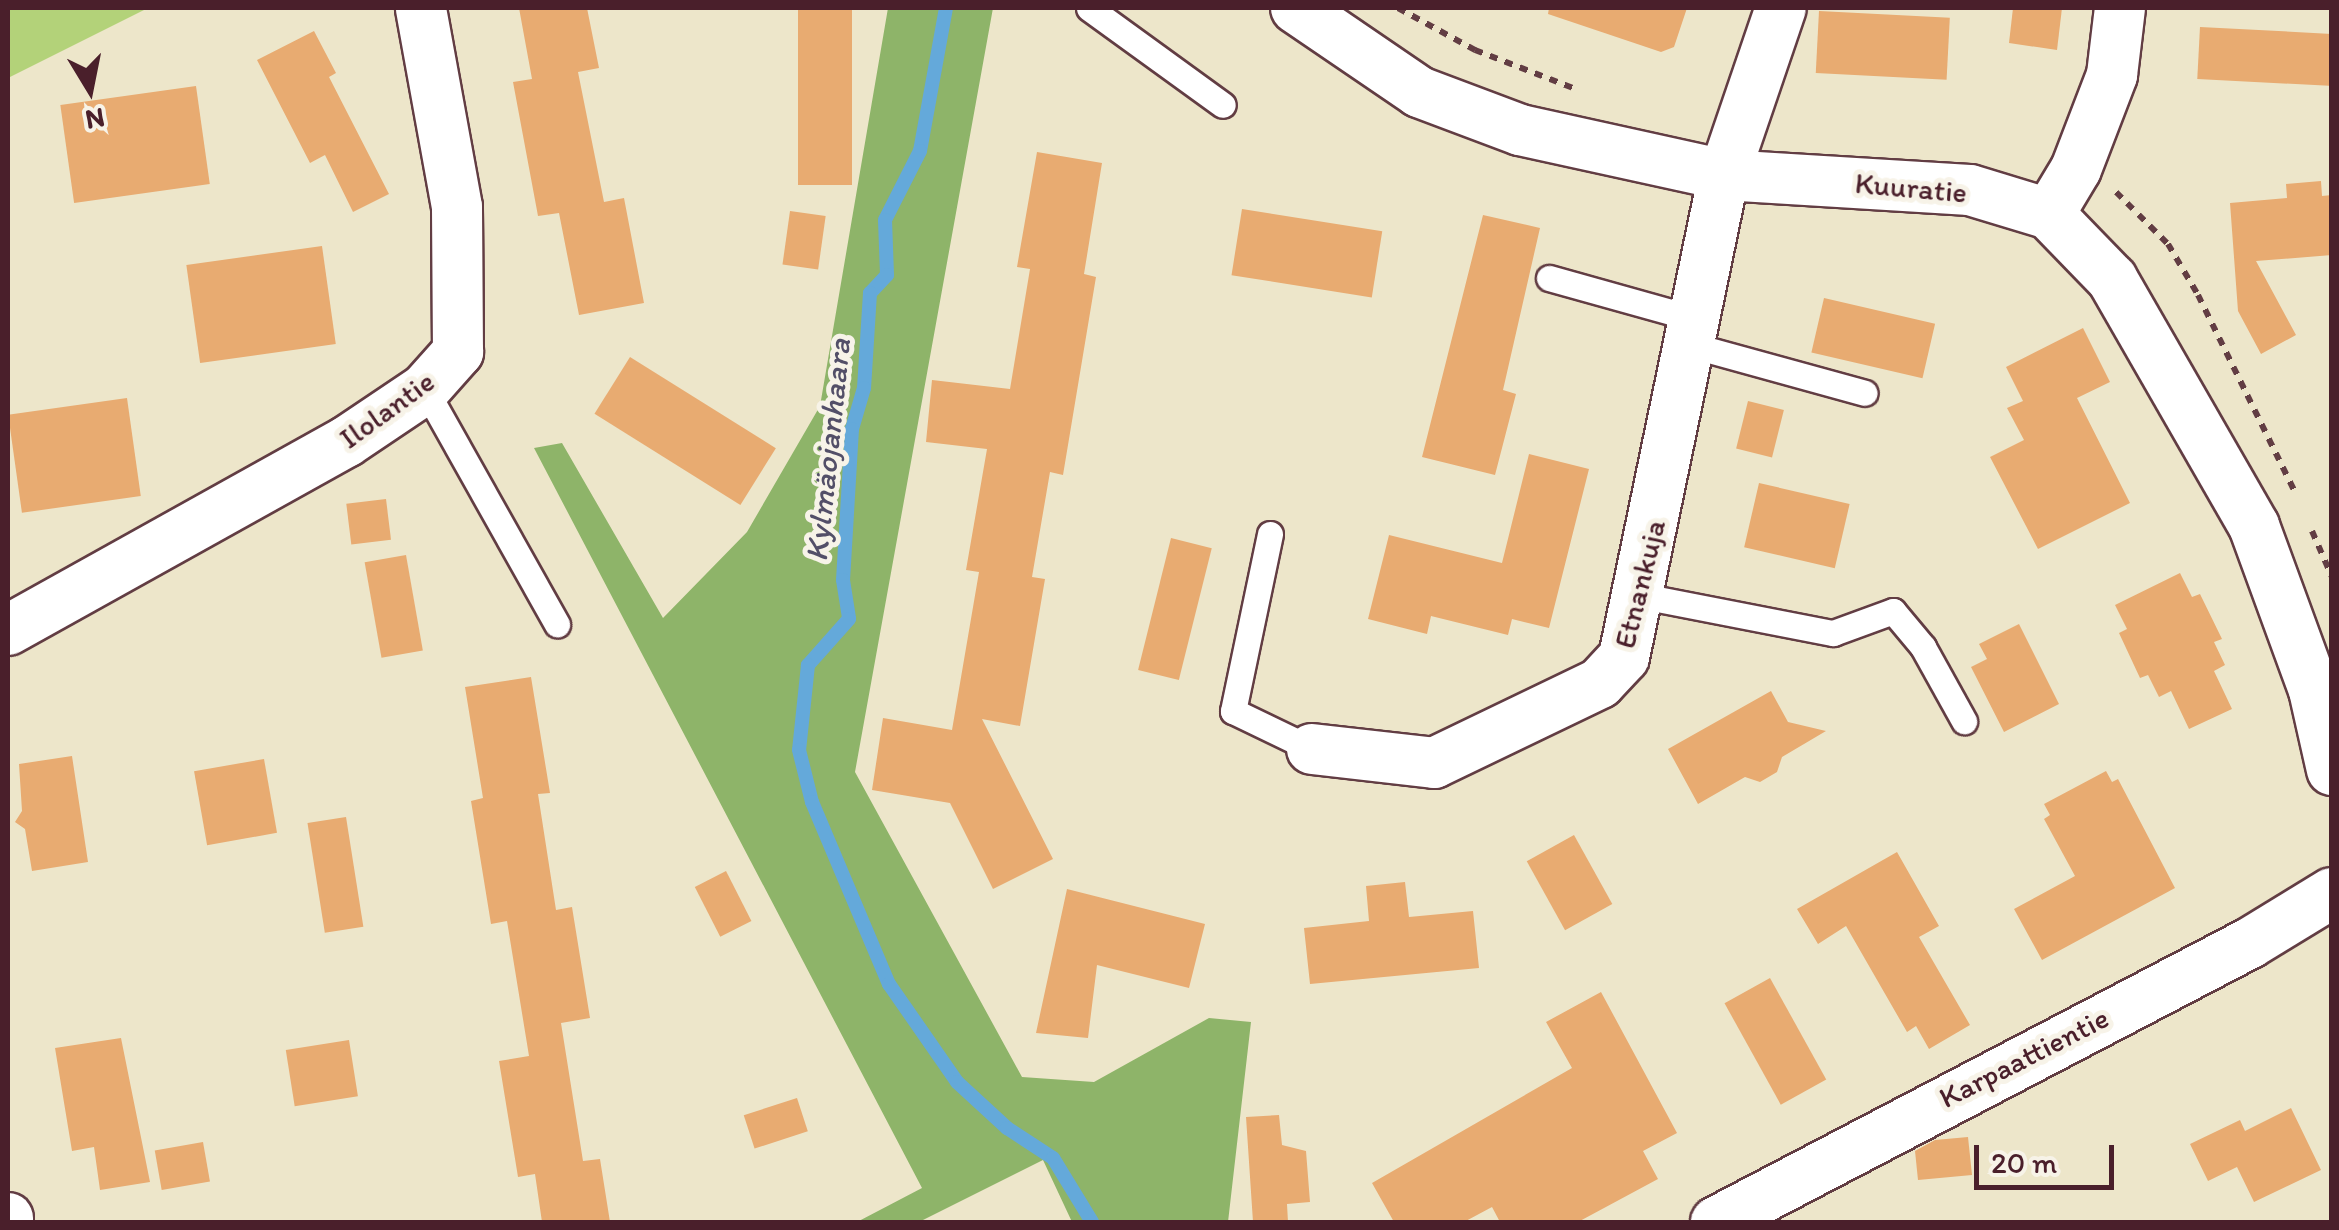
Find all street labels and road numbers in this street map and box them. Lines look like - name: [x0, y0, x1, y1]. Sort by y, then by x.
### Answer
- street label: Kuuratie: [1853, 165, 1969, 211]
- street label: Ilolantie: [333, 364, 441, 456]
- street label: Etnankuja: [1607, 516, 1673, 652]
- street label: Karpaattientie: [1933, 1000, 2115, 1116]

